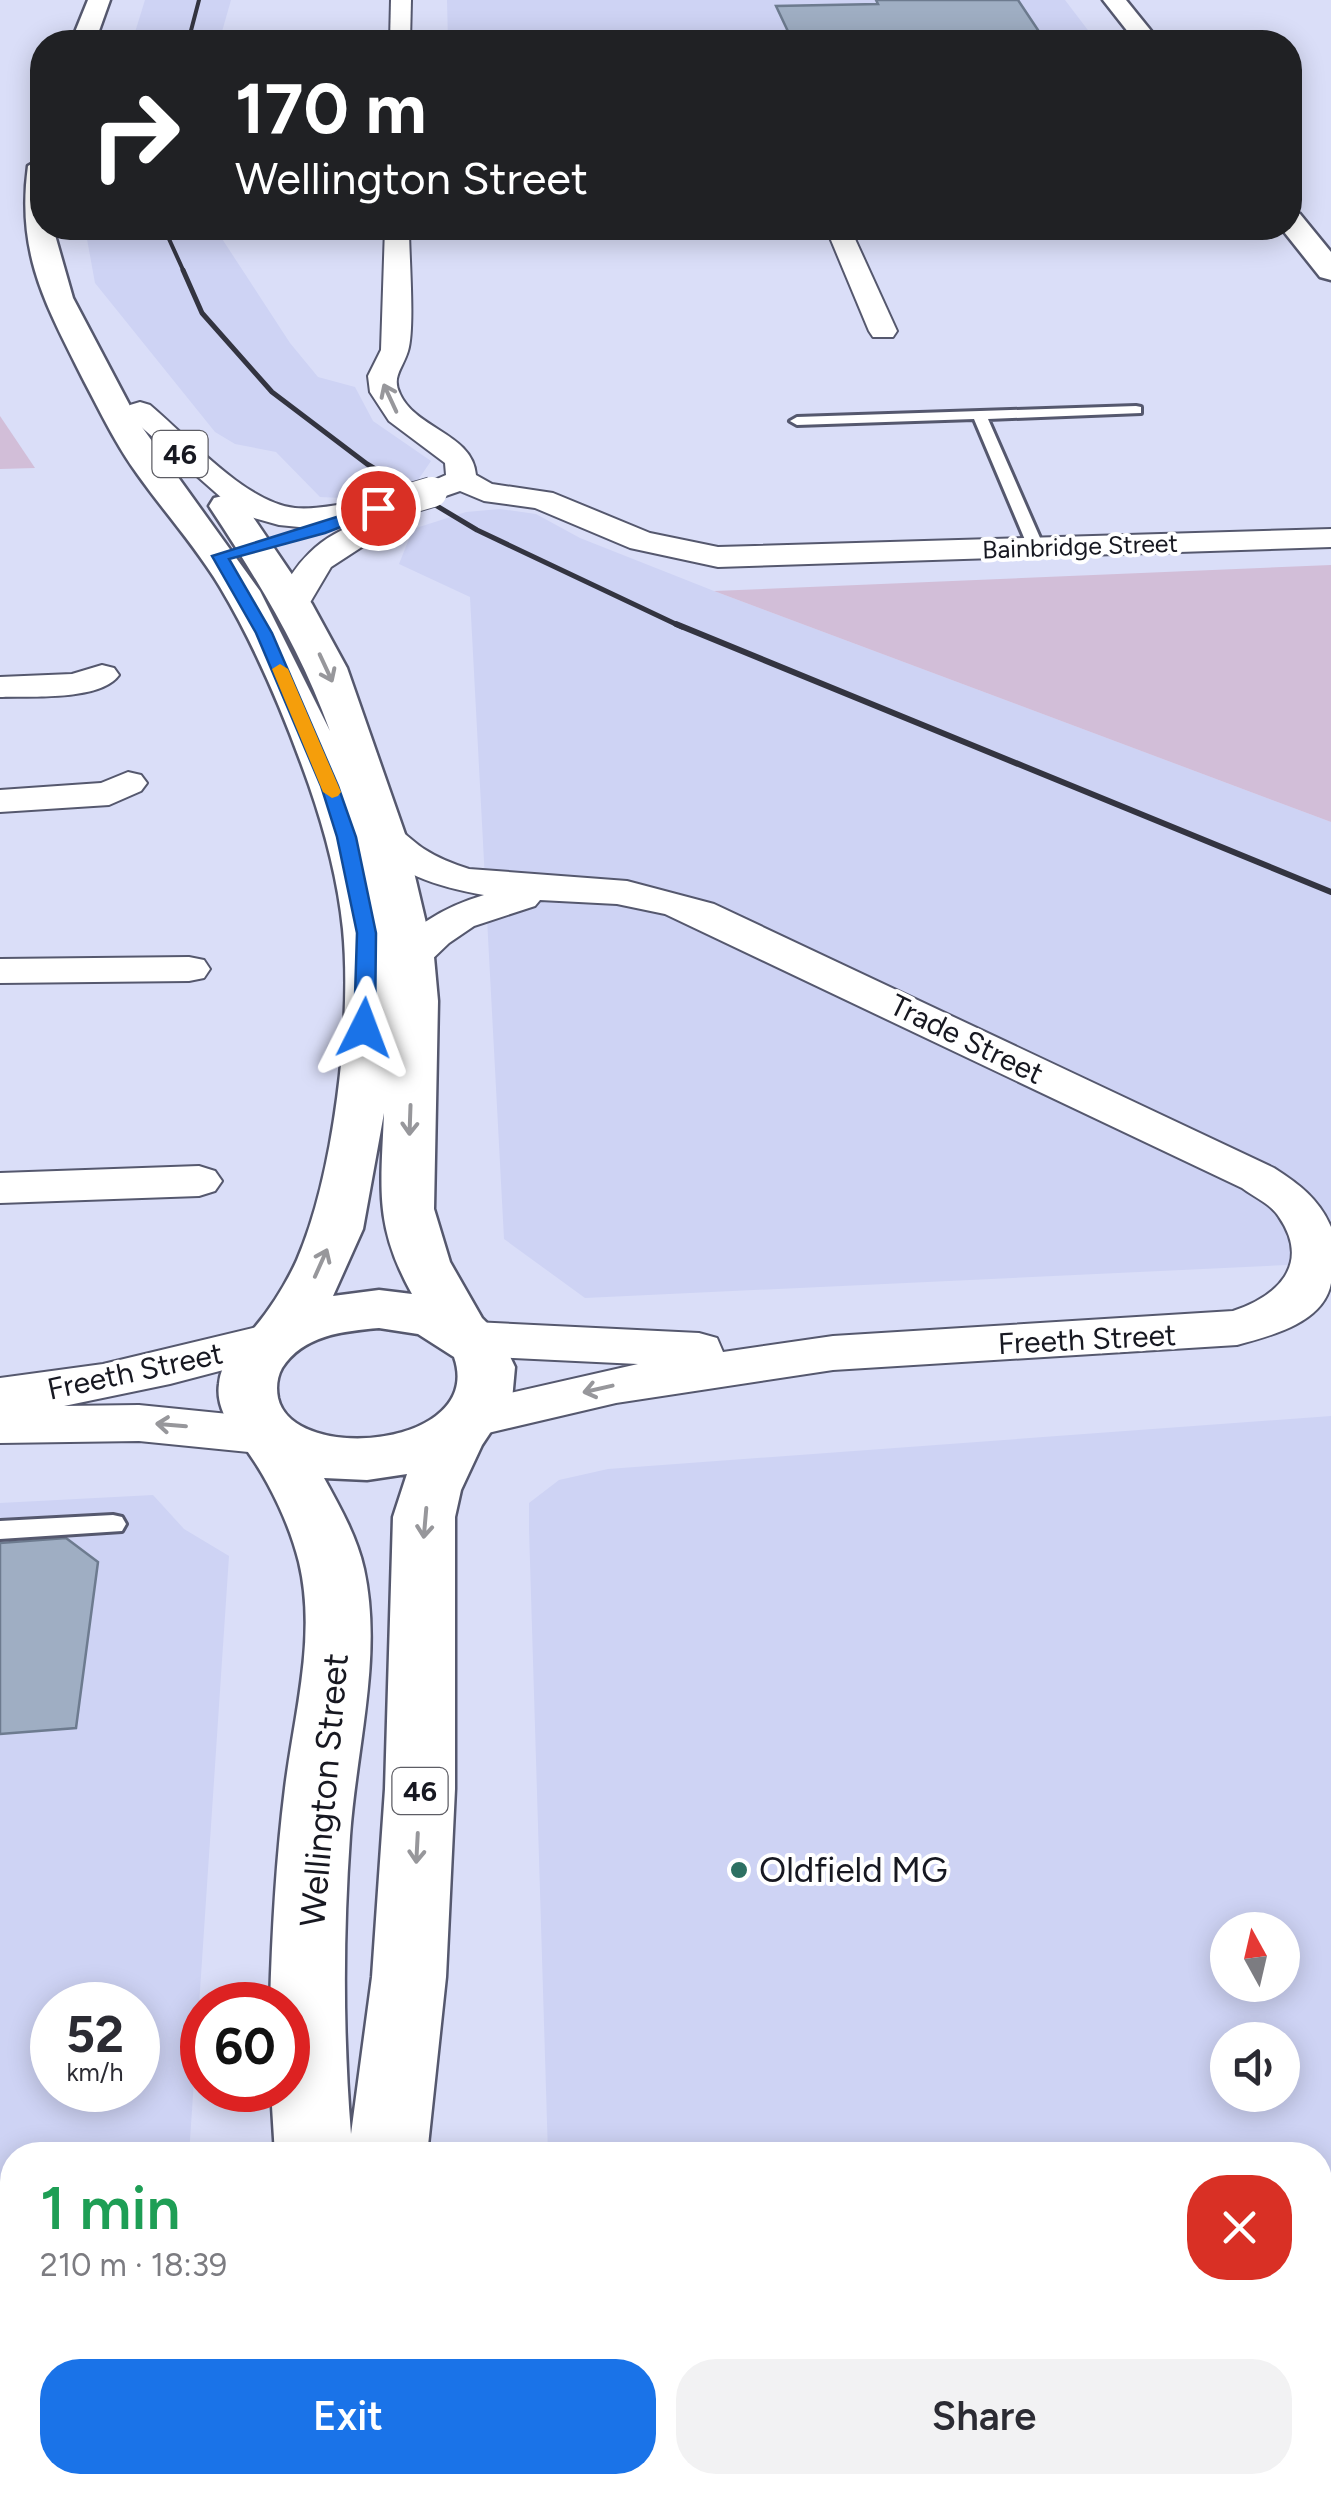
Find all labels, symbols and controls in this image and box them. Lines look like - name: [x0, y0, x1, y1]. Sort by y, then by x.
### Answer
- text: 170 m: [235, 66, 427, 151]
- icon: right: [70, 70, 200, 200]
- text: Wellington Street: [235, 151, 588, 205]
- one-way arrow: [380, 384, 398, 414]
- road number: 46: [152, 431, 208, 477]
- pin: [336, 466, 421, 551]
- icon: arrive: [351, 481, 406, 536]
- street label: Bainbridge Street: [982, 528, 1178, 564]
- one-way arrow: [317, 652, 336, 682]
- position arrow: [312, 976, 416, 1080]
- street label: Trade Street: [884, 986, 1050, 1092]
- one-way arrow: [401, 1104, 420, 1136]
- one-way arrow: [313, 1248, 331, 1279]
- street label: Freeth Street: [997, 1316, 1177, 1362]
- street label: Freeth Street: [44, 1334, 226, 1408]
- one-way arrow: [583, 1381, 615, 1399]
- one-way arrow: [156, 1416, 188, 1435]
- one-way arrow: [416, 1506, 435, 1539]
- street label: Wellington Street: [291, 1651, 357, 1929]
- road number: 46: [392, 1768, 448, 1814]
- one-way arrow: [407, 1831, 426, 1863]
- place label: Oldfield MG: [759, 1849, 948, 1891]
- marker: Oldfield MG: [728, 1859, 750, 1881]
- north arrow: [1210, 1912, 1300, 2002]
- map controls: [1210, 1912, 1300, 2112]
- speed limit sign: 60: [180, 1982, 310, 2112]
- text: 52: [66, 2004, 124, 2065]
- button: sound: [1210, 2022, 1300, 2112]
- text: km/h: [66, 2057, 124, 2087]
- text: 1 min: [40, 2172, 180, 2244]
- button: close: [1187, 2175, 1292, 2280]
- text: 210 m · 18:39: [40, 2246, 227, 2284]
- button: Exit: [40, 2359, 656, 2474]
- button: Share: [676, 2359, 1292, 2474]

